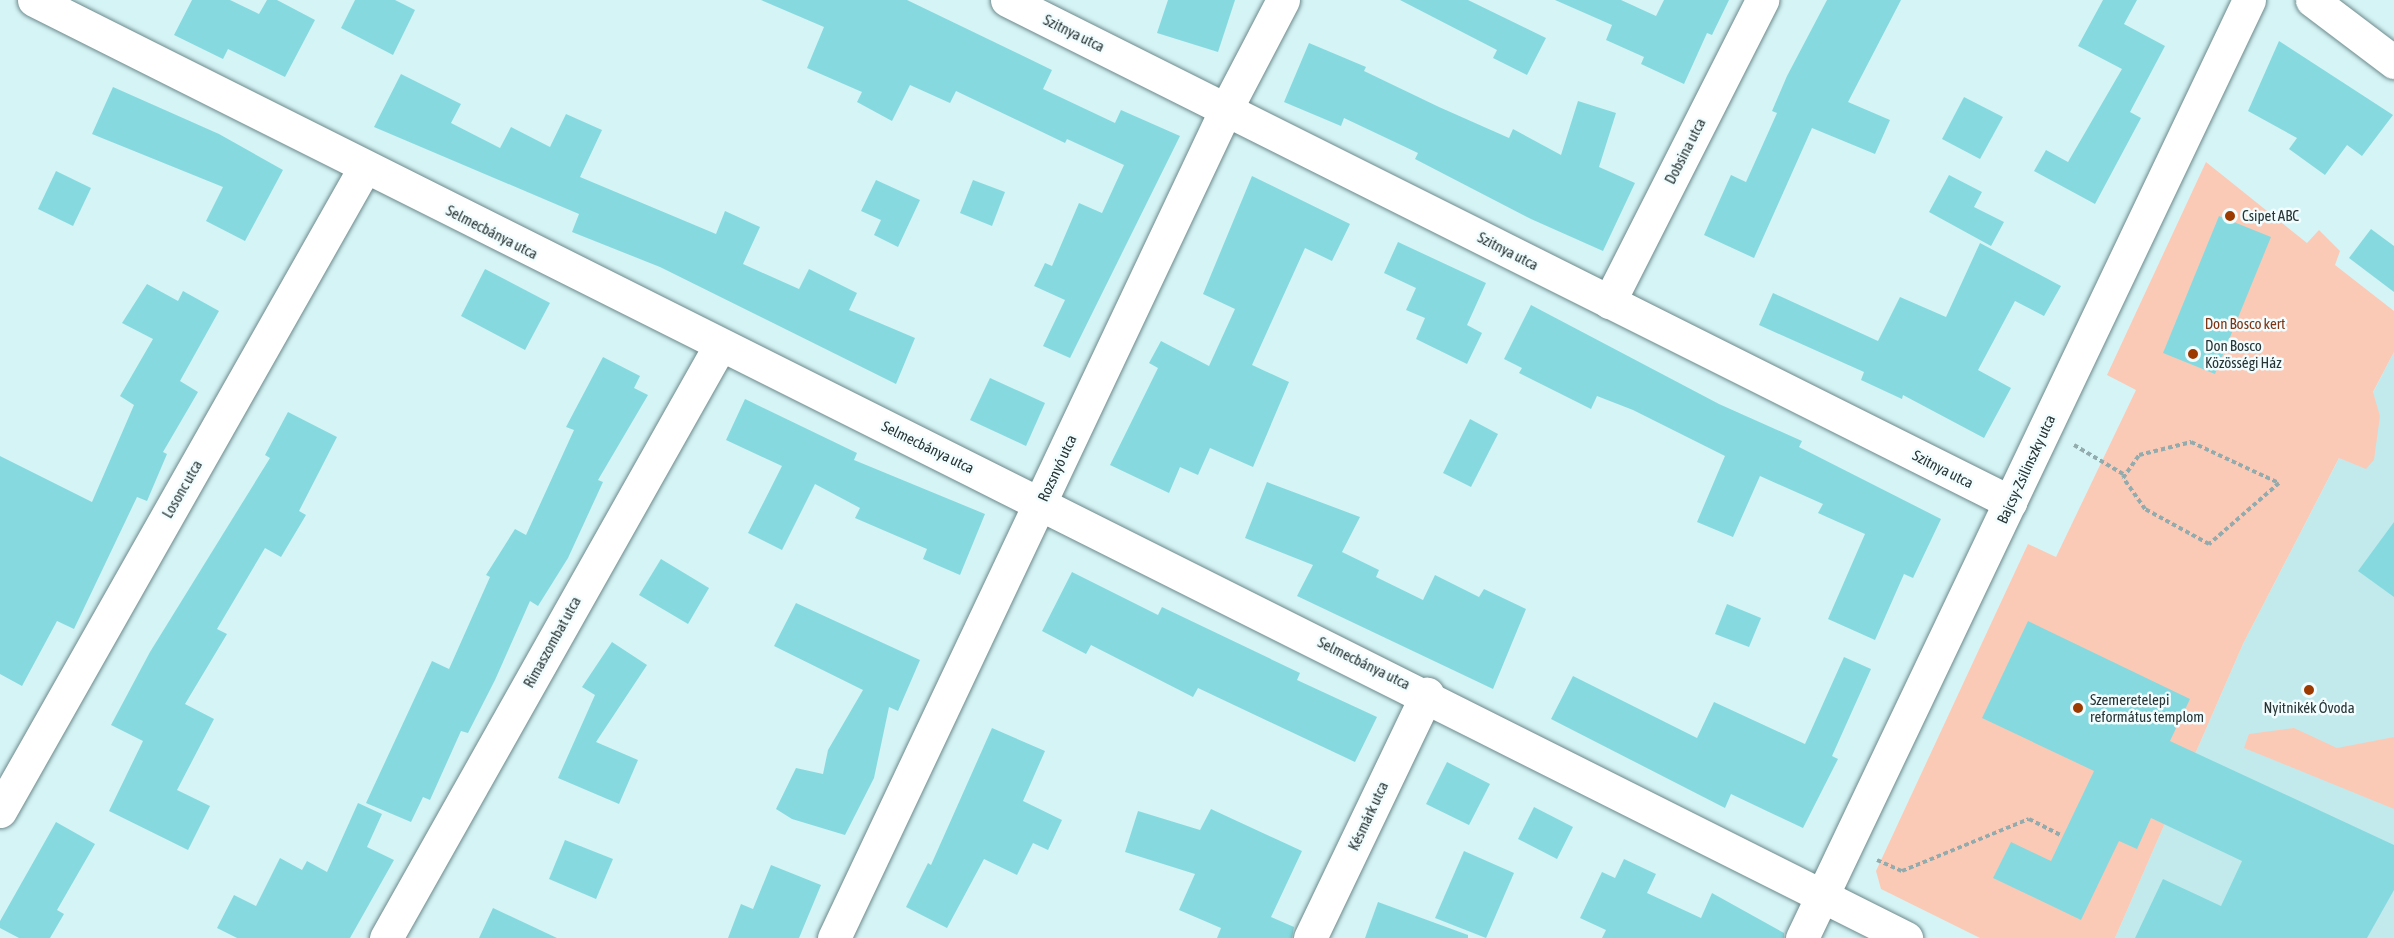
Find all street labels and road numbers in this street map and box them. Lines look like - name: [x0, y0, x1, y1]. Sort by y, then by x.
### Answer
- street label: Szitnya utca: [1041, 11, 1107, 55]
- street label: Dobsina utca: [1661, 115, 1709, 187]
- street label: Selmecbánya utca: [443, 201, 541, 263]
- street label: Szitnya utca: [1475, 228, 1541, 274]
- street label: Bajcsy-Zsilinszky utca: [1993, 412, 2059, 526]
- street label: Selmecbánya utca: [879, 417, 977, 477]
- street label: Rozsnyó utca: [1034, 432, 1080, 504]
- street label: Szitnya utca: [1910, 446, 1976, 492]
- street label: Losonc utca: [158, 457, 206, 521]
- street label: Rimaszombat utca: [520, 593, 584, 691]
- street label: Selmecbánya utca: [1315, 633, 1413, 693]
- street label: Késmárk utca: [1344, 779, 1392, 853]

